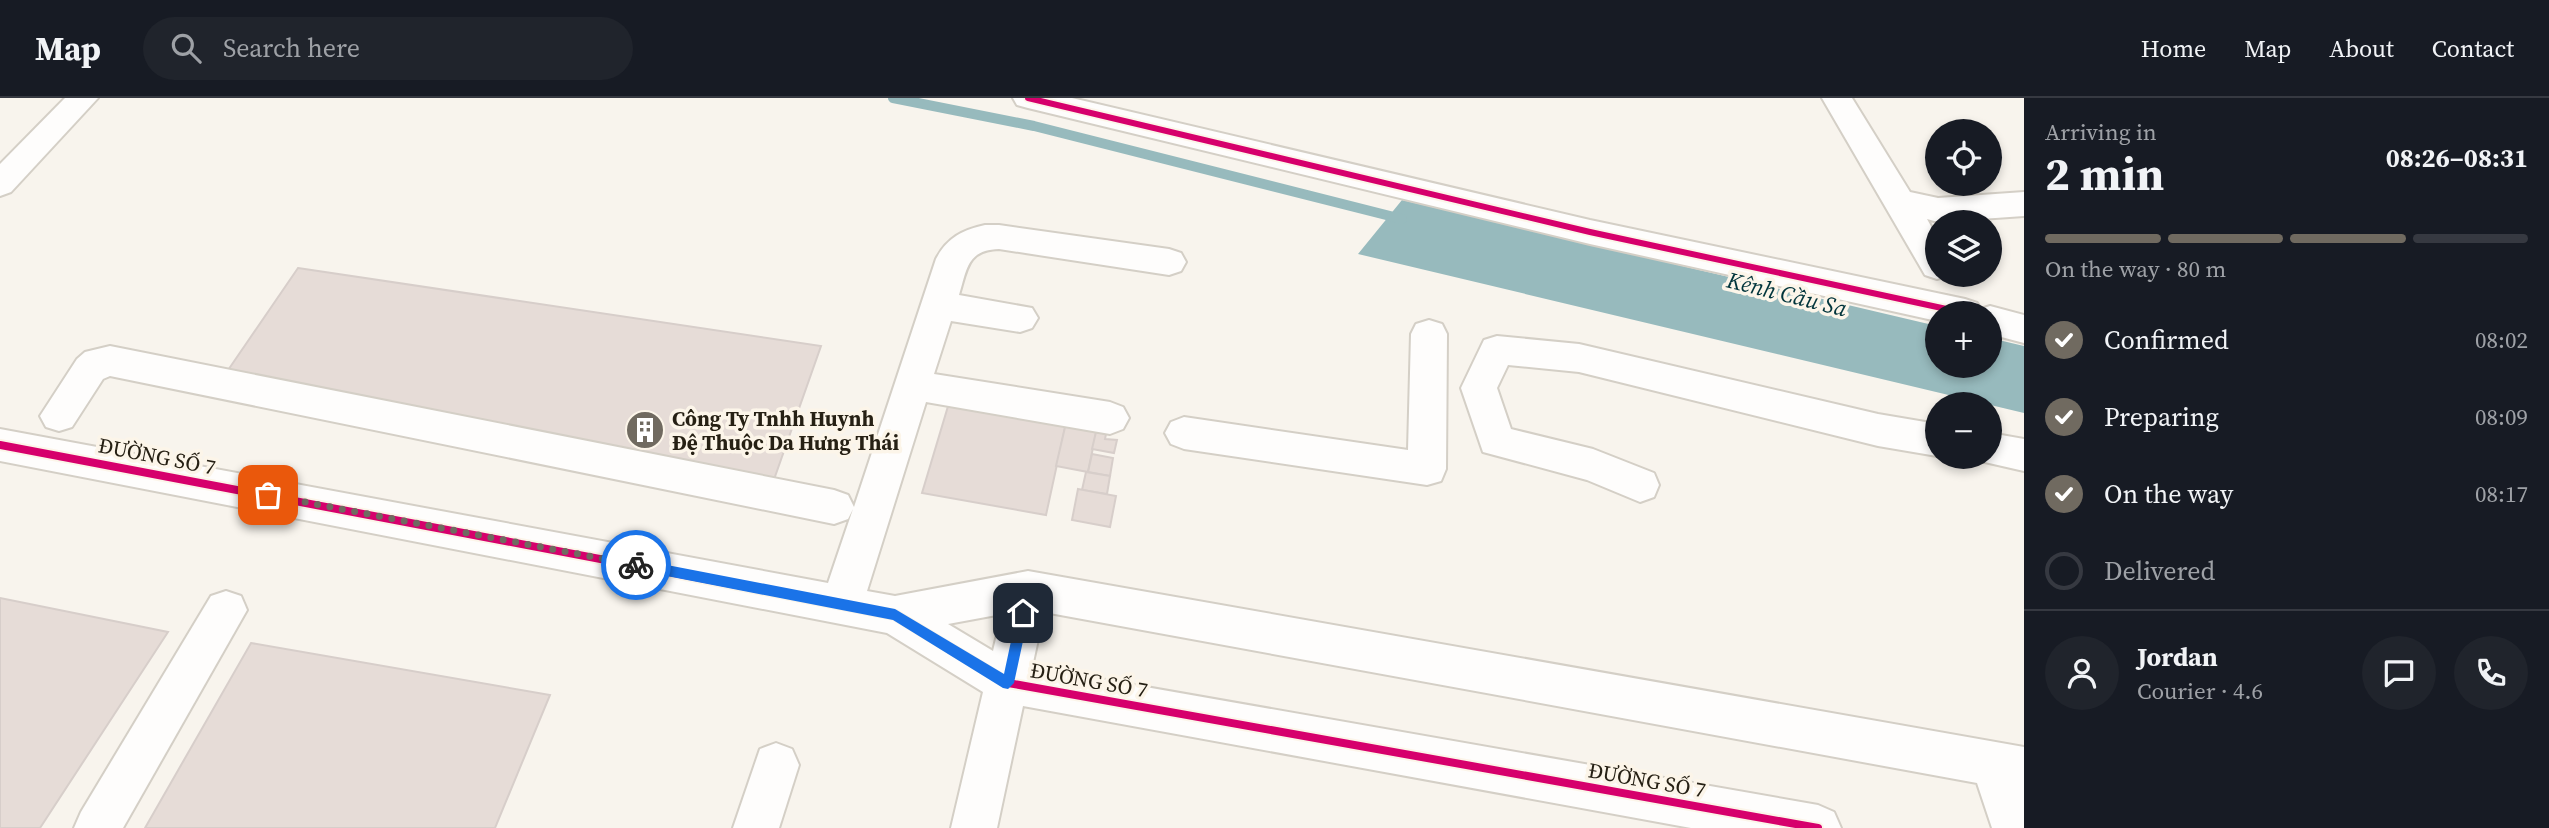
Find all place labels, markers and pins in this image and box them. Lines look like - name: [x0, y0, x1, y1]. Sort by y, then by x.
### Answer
- place label: Công Ty Tnhh Huynh Đệ Thuộc Da Hưng Thái: [672, 404, 899, 457]
- building icon: Công Ty Tnhh Huynh Đệ Thuộc Da Hưng Thái: [624, 409, 666, 451]
- pin: [238, 465, 298, 525]
- pin: [993, 583, 1053, 643]

